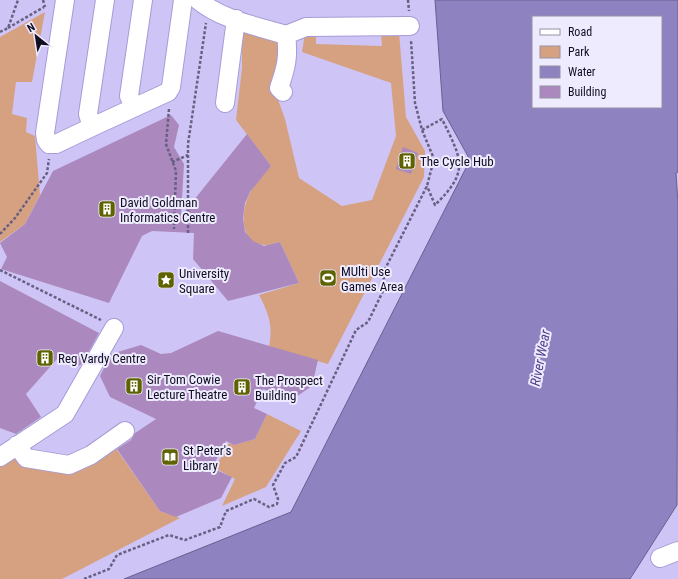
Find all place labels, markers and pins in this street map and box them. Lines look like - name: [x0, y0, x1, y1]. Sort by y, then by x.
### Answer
- building icon: The Cycle Hub: [397, 151, 417, 171]
- place label: The Cycle Hub: [420, 154, 494, 169]
- place label: David Goldman Informatics Centre: [120, 195, 215, 225]
- building icon: David Goldman Informatics Centre: [97, 199, 117, 219]
- place label: MUlti Use Games Area: [341, 264, 403, 294]
- place label: University Square: [179, 266, 230, 296]
- sports icon: MUlti Use Games Area: [318, 268, 338, 288]
- place icon: University Square: [156, 270, 176, 290]
- building icon: Reg Vardy Centre: [35, 348, 55, 368]
- place label: Reg Vardy Centre: [58, 351, 146, 366]
- place label: Sir Tom Cowie Lecture Theatre: [147, 372, 227, 402]
- place label: The Prospect Building: [255, 373, 323, 403]
- building icon: Sir Tom Cowie Lecture Theatre: [124, 376, 144, 396]
- building icon: The Prospect Building: [232, 377, 252, 397]
- place label: St Peter's Library: [183, 443, 232, 473]
- library icon: St Peter's Library: [160, 447, 180, 467]

